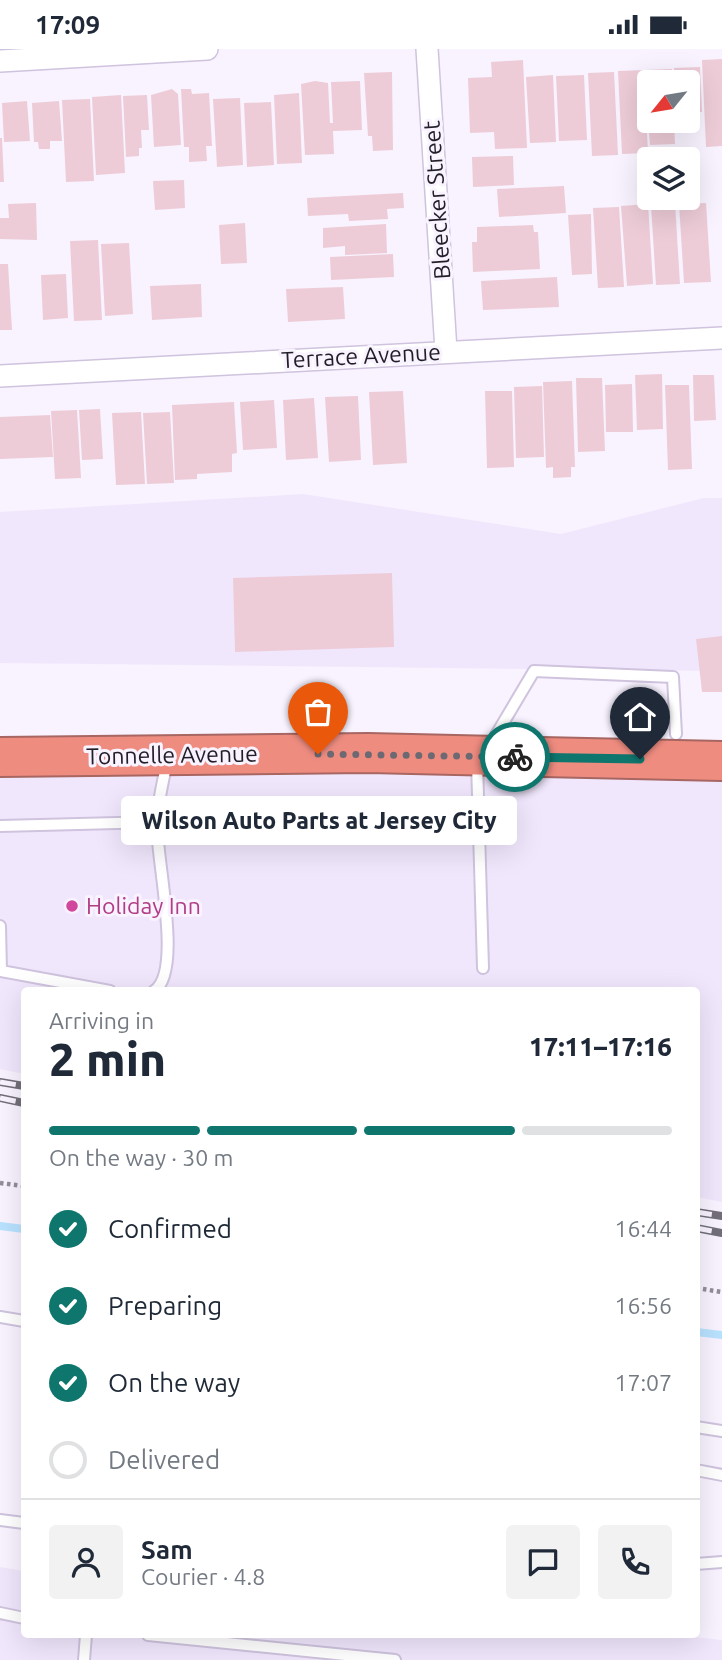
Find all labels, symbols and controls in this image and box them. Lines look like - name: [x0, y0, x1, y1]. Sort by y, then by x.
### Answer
- text: 17:09: [35, 10, 100, 39]
- north arrow: [637, 70, 700, 133]
- map controls: [637, 70, 700, 210]
- street label: Bleecker Street: [418, 120, 455, 280]
- button: layers: [637, 147, 700, 210]
- street label: Terrace Avenue: [281, 339, 441, 372]
- pin: [288, 682, 348, 754]
- pin: [610, 687, 670, 759]
- icon: bag: [299, 693, 337, 731]
- icon: home: [621, 698, 659, 736]
- courier: [480, 722, 550, 792]
- icon: bike: [496, 738, 534, 776]
- street label: Tonnelle Avenue: [86, 741, 258, 768]
- callout: Wilson Auto Parts at Jersey City: [120, 796, 516, 845]
- text: Wilson Auto Parts at Jersey City: [141, 808, 497, 833]
- place label: Holiday Inn: [86, 893, 201, 918]
- marker: Holiday Inn: [64, 898, 80, 914]
- text: Arriving in: [49, 1008, 154, 1033]
- text: 17:11–17:16: [529, 1032, 672, 1061]
- text: 2 min: [49, 1033, 166, 1085]
- text: On the way · 30 m: [49, 1145, 233, 1170]
- icon: check: [49, 1210, 87, 1248]
- text: Confirmed: [108, 1214, 232, 1243]
- text: 16:44: [614, 1216, 672, 1241]
- icon: check: [49, 1287, 87, 1325]
- text: Preparing: [108, 1291, 222, 1320]
- text: 16:56: [614, 1293, 672, 1318]
- icon: check: [49, 1364, 87, 1402]
- text: On the way: [108, 1368, 240, 1397]
- text: 17:07: [614, 1370, 672, 1395]
- text: Delivered: [108, 1445, 220, 1474]
- button: person: [49, 1525, 123, 1599]
- button: chat: [506, 1525, 580, 1599]
- button: phone: [598, 1525, 672, 1599]
- text: Sam: [141, 1535, 193, 1564]
- text: Courier · 4.8: [141, 1564, 265, 1589]

